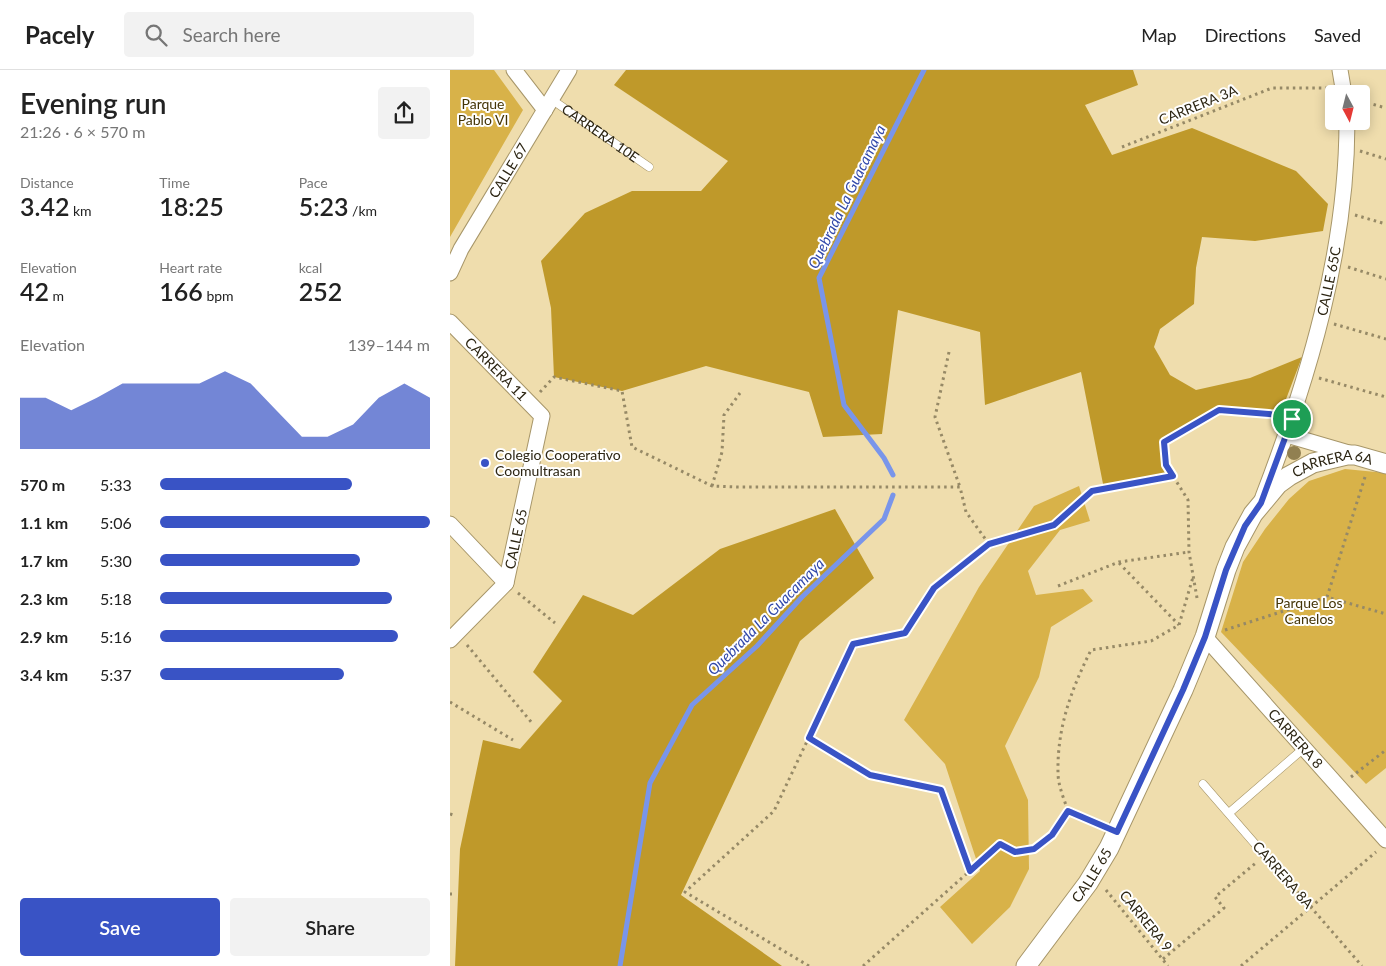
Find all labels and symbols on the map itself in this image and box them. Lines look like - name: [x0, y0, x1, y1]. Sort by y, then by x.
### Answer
- street label: CARRERA 3A: [1156, 81, 1240, 128]
- north arrow: [1325, 85, 1370, 130]
- park label: Parque Pablo VI: [458, 95, 508, 128]
- street label: CARRERA 10E: [559, 100, 642, 165]
- water label: Quebrada La Guacamaya: [803, 121, 889, 271]
- street label: CALLE 67: [485, 140, 531, 201]
- street label: CALLE 65C: [1313, 244, 1344, 317]
- street label: CARRERA 11: [462, 334, 531, 404]
- pin: [1271, 398, 1313, 440]
- place label: Colegio Cooperativo Coomultrasan: [495, 446, 621, 479]
- street label: CARRERA 6A: [1289, 446, 1375, 481]
- marker: Colegio Cooperativo Coomultrasan: [479, 457, 491, 469]
- street label: CALLE 65: [501, 507, 530, 571]
- water label: Quebrada La Guacamaya: [703, 554, 828, 678]
- park label: Parque Los Canelos: [1275, 594, 1343, 627]
- street label: CARRERA 8: [1265, 705, 1327, 771]
- street label: CARRERA 8A: [1250, 838, 1317, 912]
- street label: CALLE 65: [1068, 845, 1115, 906]
- street label: CARRERA 9: [1117, 887, 1176, 955]

